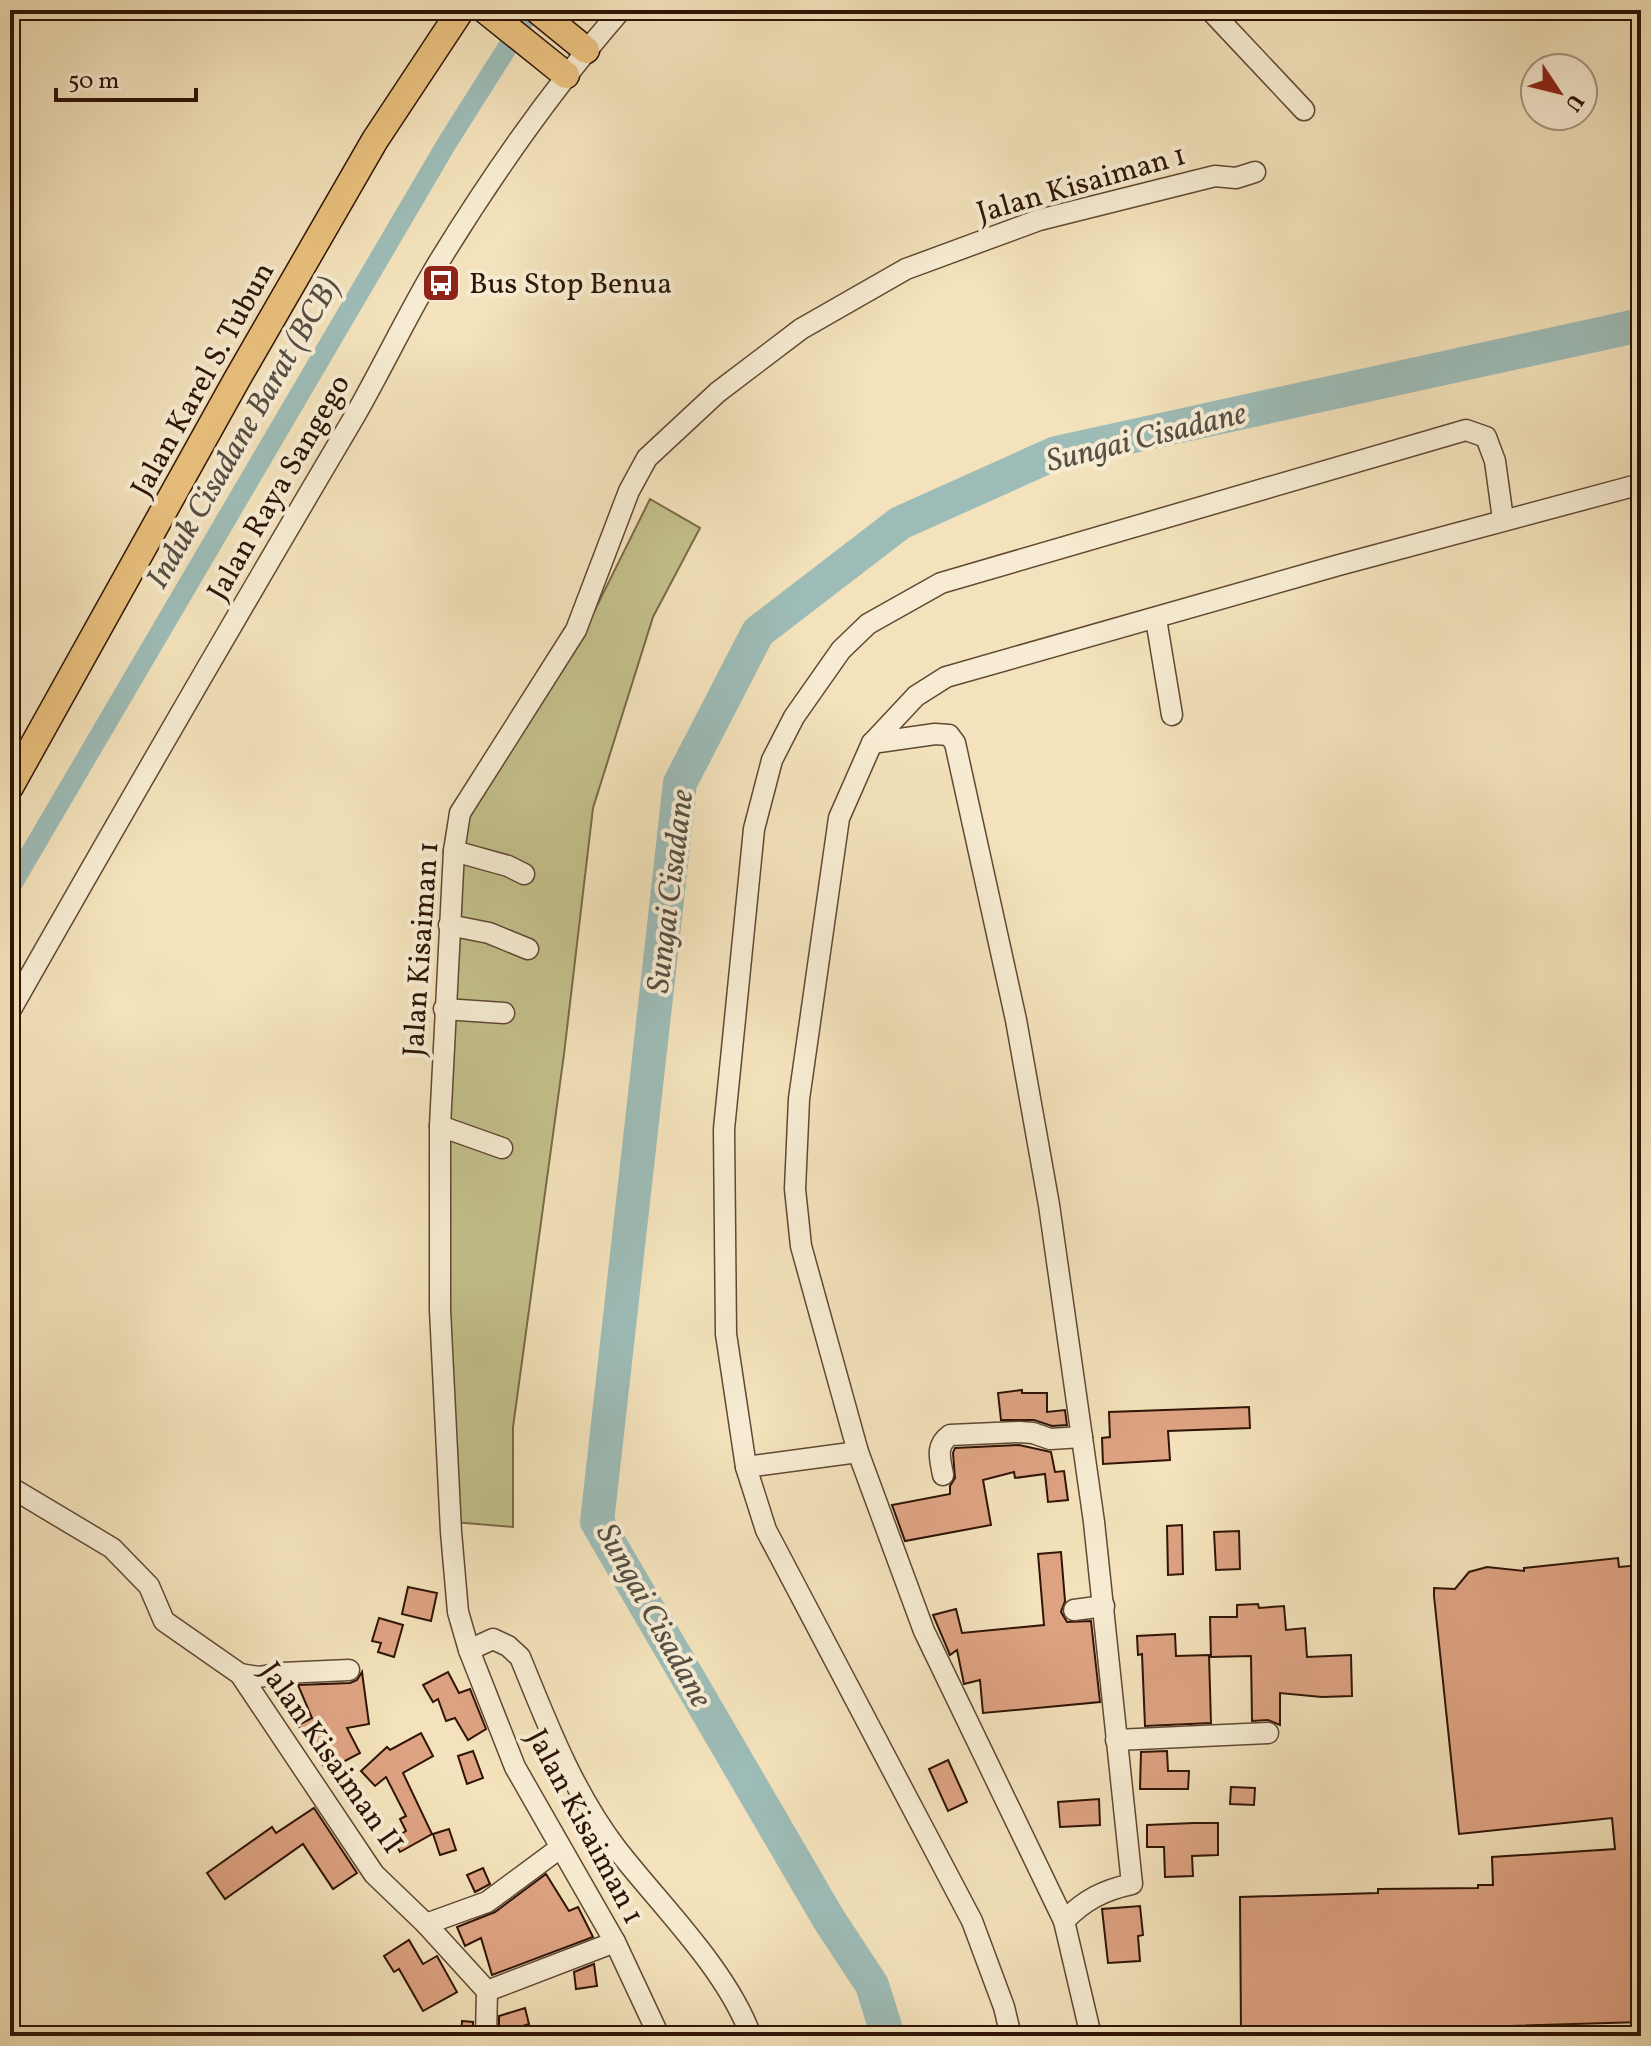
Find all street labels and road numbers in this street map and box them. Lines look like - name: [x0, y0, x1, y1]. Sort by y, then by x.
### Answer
- street label: Jalan Kisaiman 1: [972, 135, 1191, 235]
- street label: Jalan Karel S. Tubun: [122, 255, 286, 505]
- street label: Jalan Raya Sangego: [198, 367, 362, 609]
- street label: Jalan Kisaiman 1: [394, 840, 450, 1058]
- street label: Jalan Kisaiman II: [249, 1654, 412, 1863]
- street label: Jalan Kisaiman 1: [515, 1722, 653, 1932]

